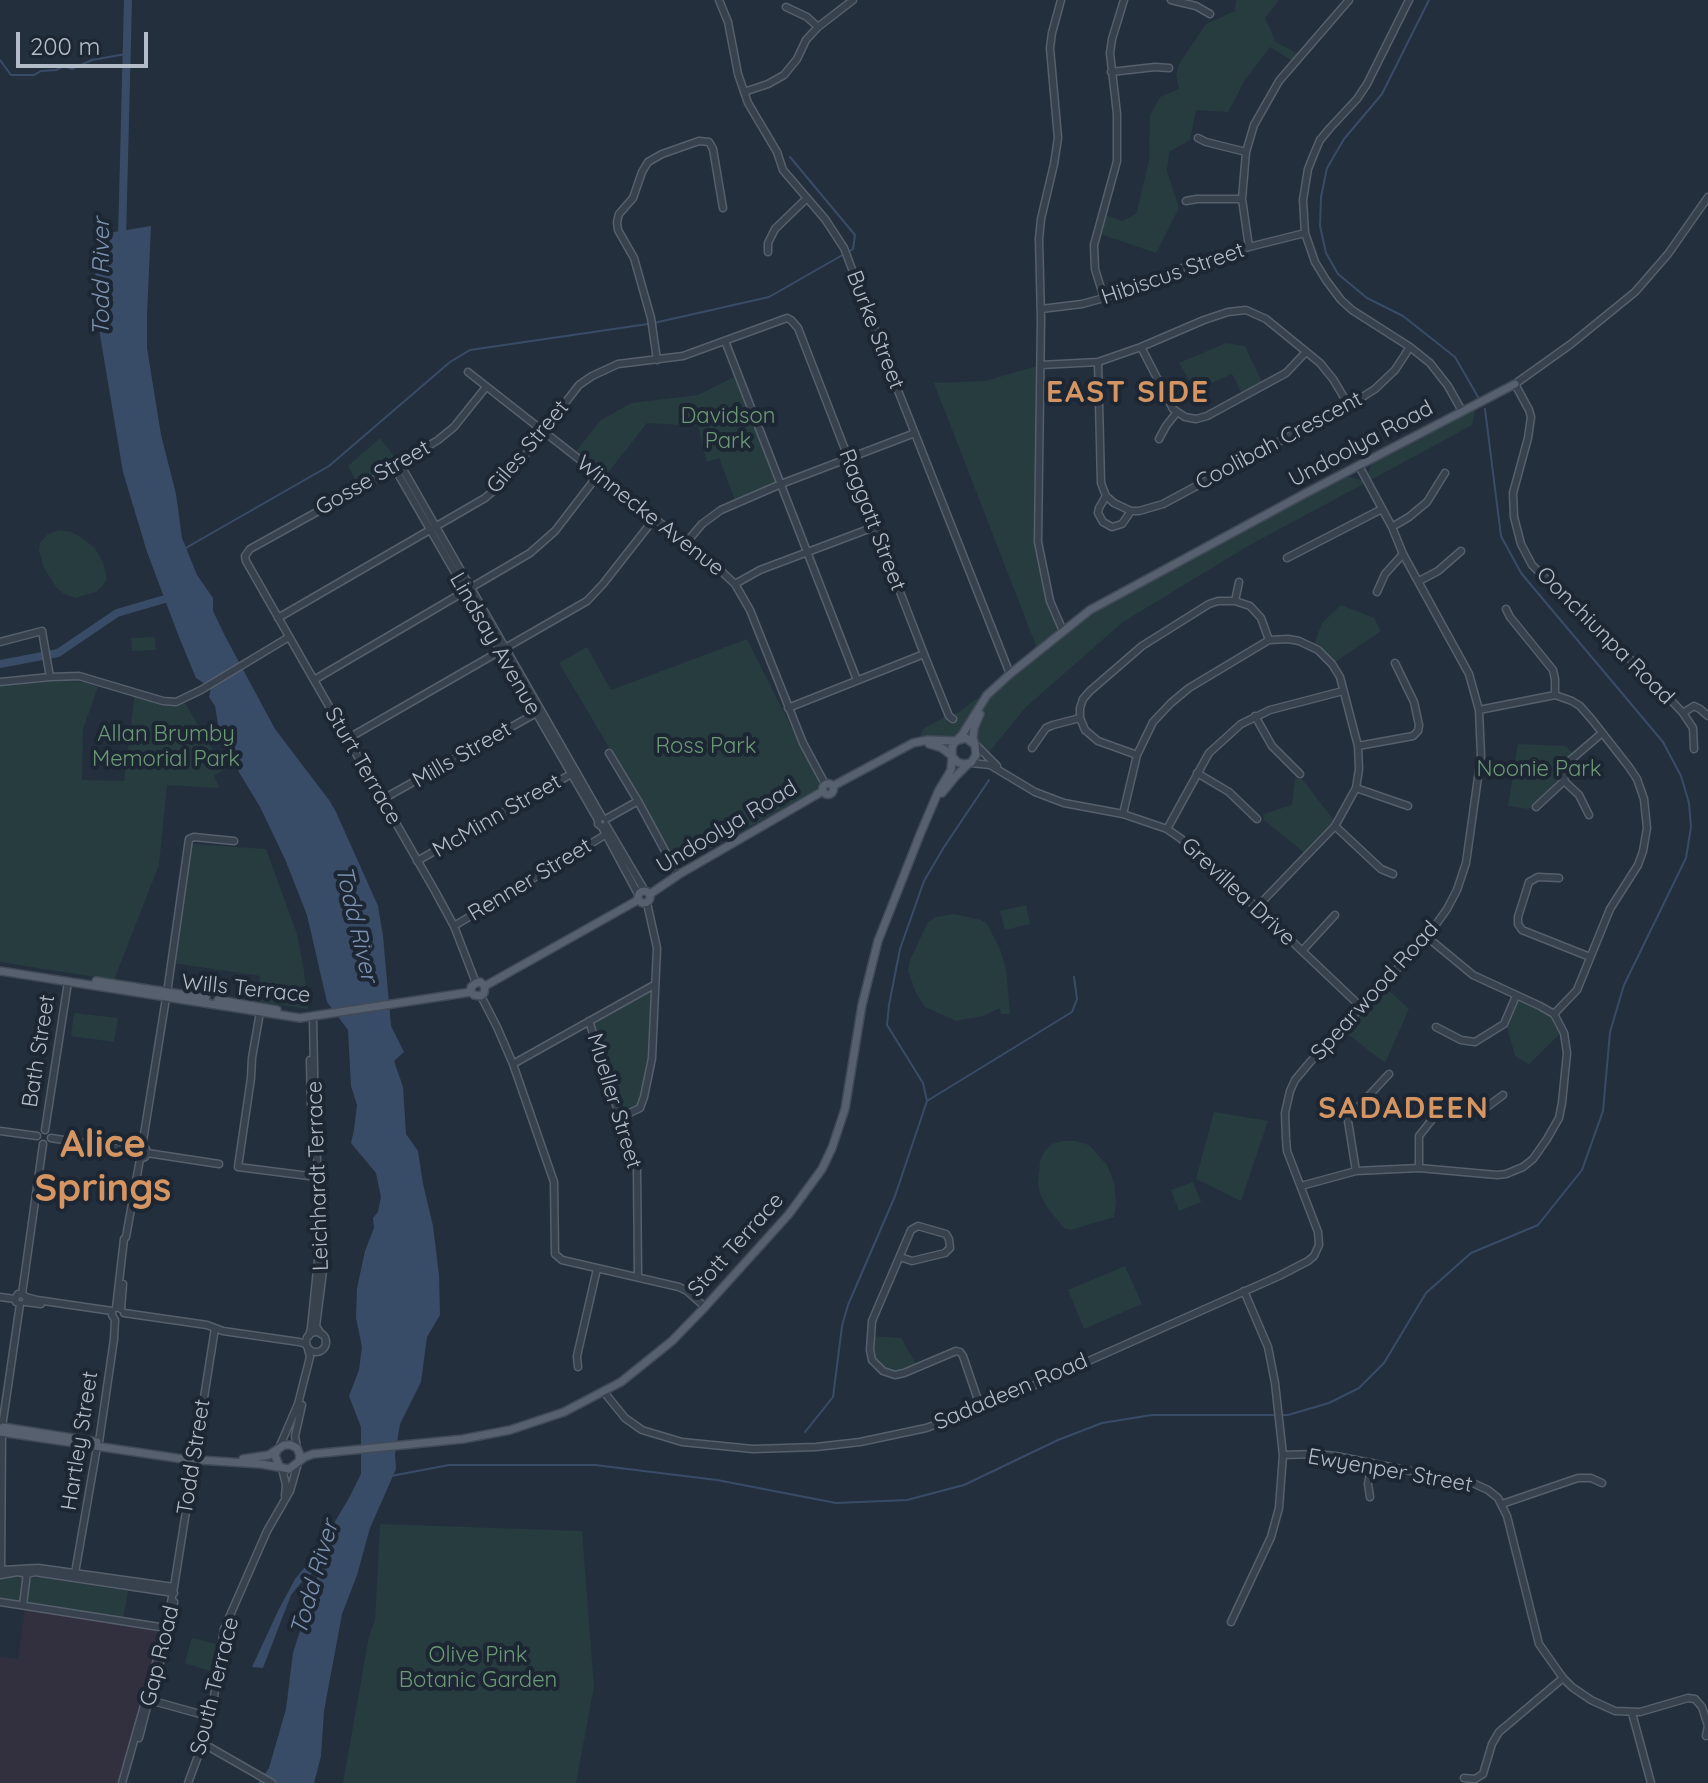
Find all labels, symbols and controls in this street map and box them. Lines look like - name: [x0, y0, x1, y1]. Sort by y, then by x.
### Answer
- scale bar: [20, 16, 152, 66]
- text: 200 m: [30, 31, 100, 61]
- water label: Todd River: [88, 218, 116, 336]
- street label: Hibiscus Street: [1098, 237, 1248, 311]
- street label: Burke Street: [840, 267, 910, 393]
- district label: EAST SIDE: [1046, 375, 1210, 411]
- street label: Coolibah Crescent: [1191, 386, 1367, 496]
- street label: Giles Street: [481, 395, 575, 499]
- street label: Undoolya Road: [1284, 395, 1438, 493]
- park label: Davidson Park: [681, 403, 775, 454]
- street label: Gosse Street: [311, 435, 435, 521]
- street label: Raggatt Street: [833, 445, 911, 595]
- street label: Winnecke Avenue: [571, 450, 729, 582]
- street label: Oonchiunpa Road: [1531, 562, 1679, 710]
- street label: Lindsay Avenue: [444, 568, 546, 720]
- street label: Sturt Terrace: [319, 703, 407, 829]
- street label: Mills Street: [408, 716, 516, 794]
- park label: Allan Brumby Memorial Park: [92, 721, 240, 772]
- park label: Ross Park: [655, 733, 757, 759]
- park label: Noonie Park: [1476, 756, 1602, 782]
- street label: McMinn Street: [428, 769, 566, 863]
- street label: Undoolya Road: [652, 775, 802, 879]
- street label: Grevillea Drive: [1175, 832, 1301, 952]
- street label: Renner Street: [463, 833, 597, 927]
- water label: Todd River: [329, 863, 383, 985]
- street label: Spearwood Road: [1306, 916, 1444, 1066]
- street label: Wills Terrace: [180, 969, 312, 1009]
- street label: Bath Street: [17, 993, 61, 1109]
- street label: Mueller Street: [581, 1030, 647, 1172]
- street label: Leichhardt Terrace: [301, 1080, 335, 1272]
- district label: SADADEEN: [1318, 1091, 1490, 1127]
- district label: Alice Springs: [35, 1123, 171, 1212]
- street label: Stott Terrace: [682, 1188, 790, 1302]
- street label: Sadadeen Road: [930, 1348, 1092, 1436]
- street label: Hartley Street: [56, 1369, 104, 1513]
- street label: Todd Street: [172, 1397, 216, 1517]
- street label: Ewyenper Street: [1306, 1444, 1474, 1498]
- water label: Todd River: [285, 1517, 345, 1639]
- street label: Gap Road: [135, 1603, 185, 1709]
- street label: South Terrace: [185, 1614, 245, 1758]
- park label: Olive Pink Botanic Garden: [399, 1642, 557, 1694]

